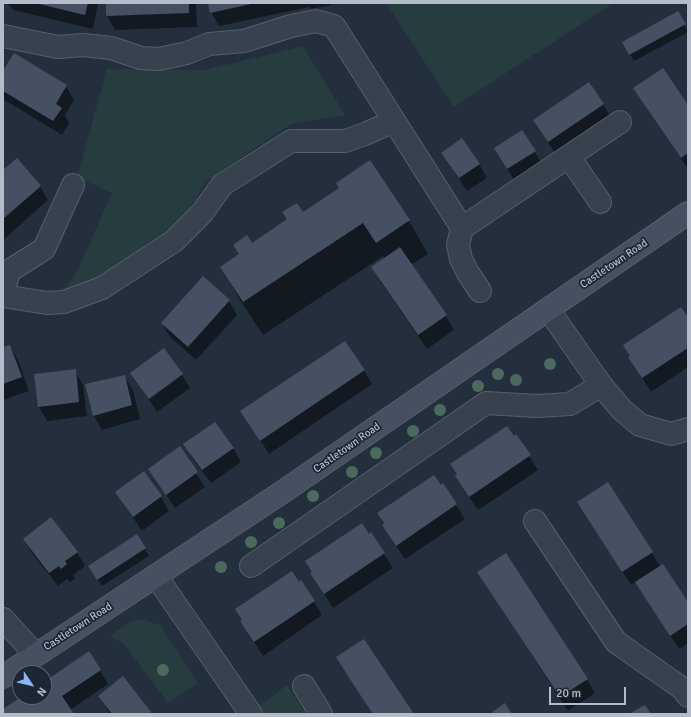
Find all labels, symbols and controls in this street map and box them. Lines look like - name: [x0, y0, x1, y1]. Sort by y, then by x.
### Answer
- street label: Castletown Road: [578, 237, 650, 291]
- street label: Castletown Road: [311, 420, 383, 476]
- street label: Castletown Road: [41, 600, 115, 654]
- north arrow: [12, 665, 52, 705]
- scale bar: [551, 679, 628, 705]
- text: N: [34, 685, 49, 698]
- text: 20 m: [556, 686, 581, 701]

